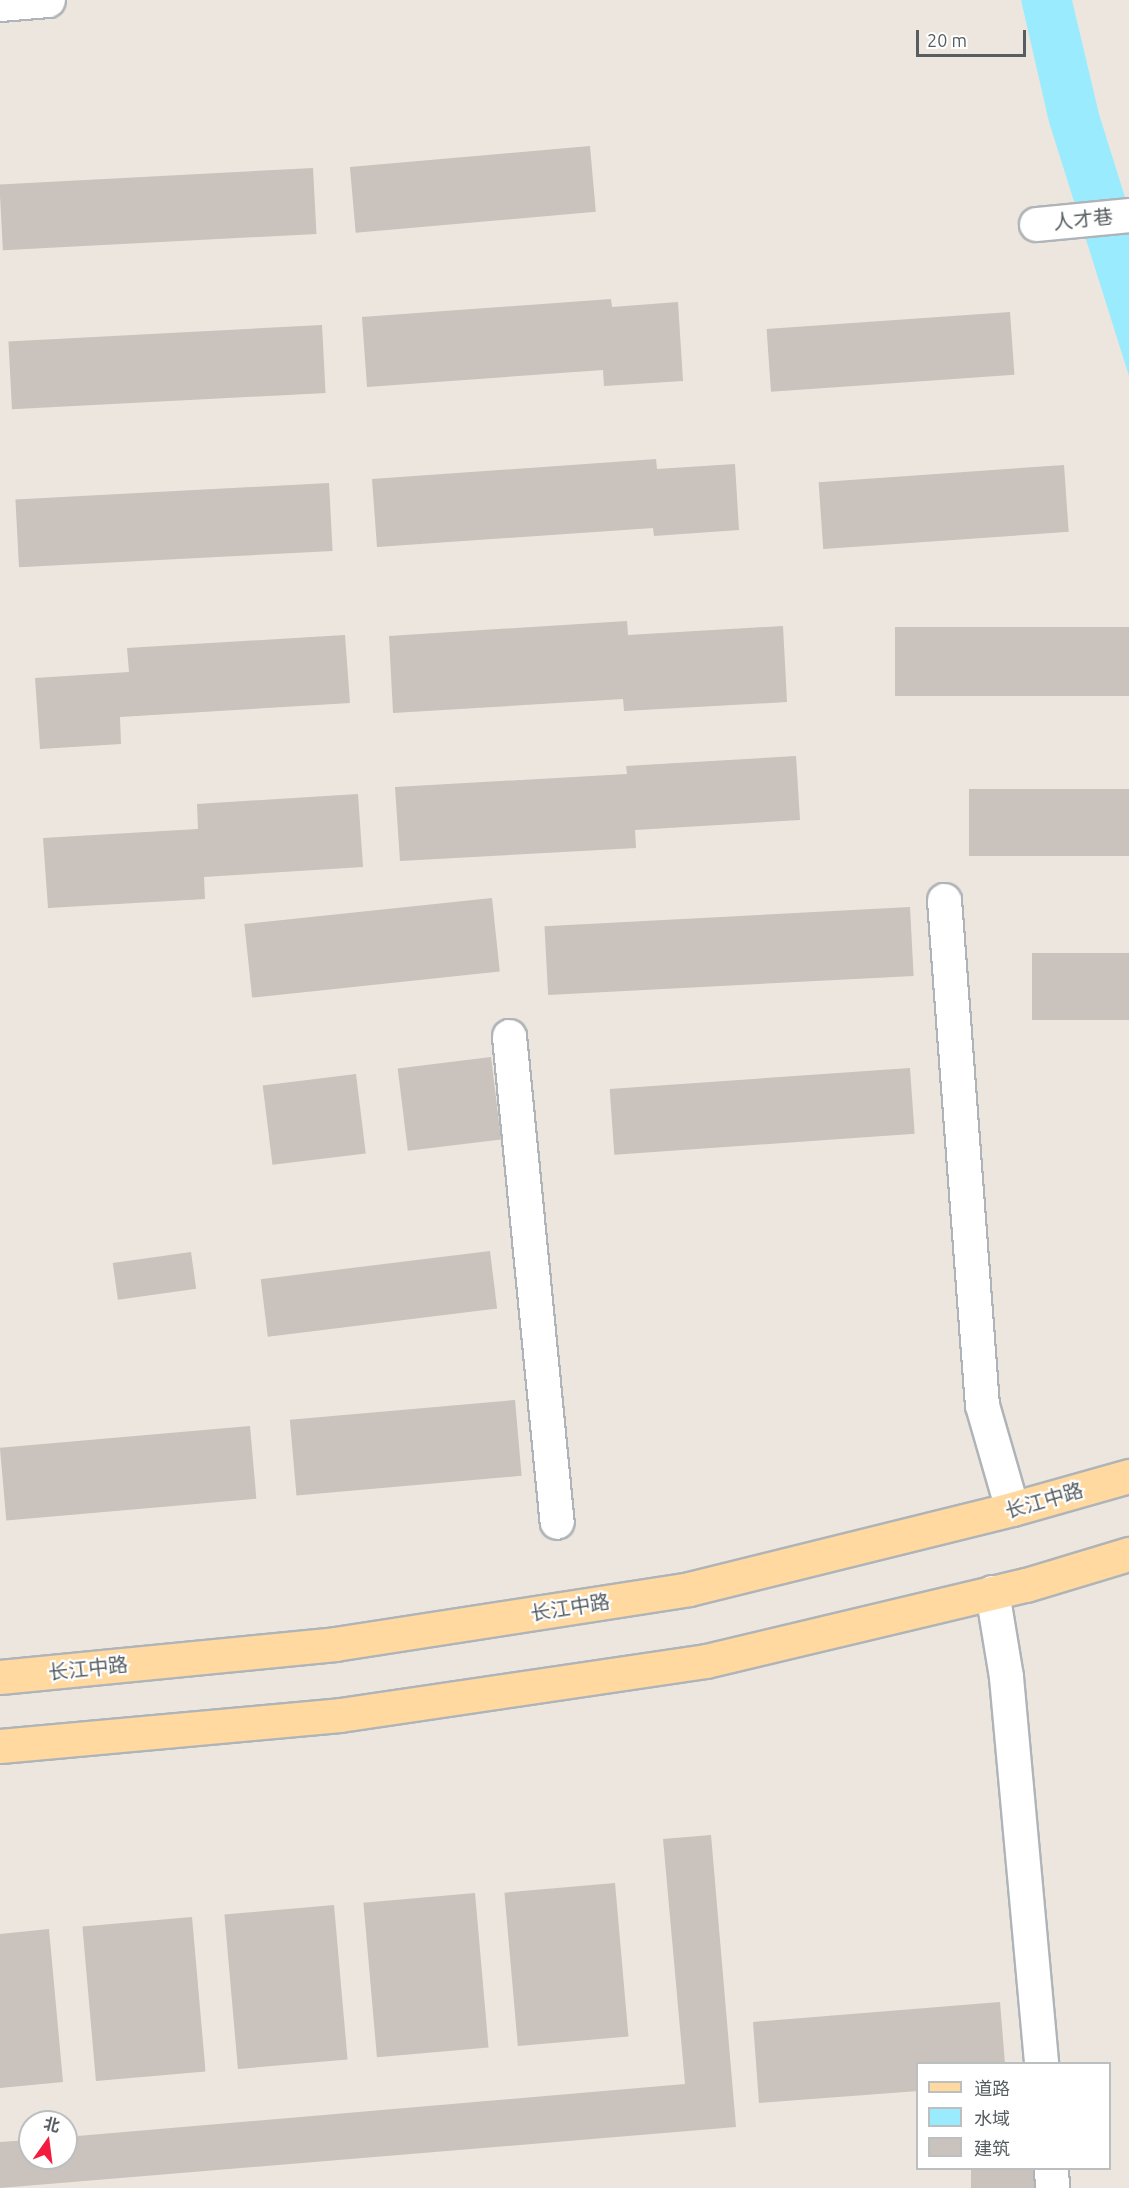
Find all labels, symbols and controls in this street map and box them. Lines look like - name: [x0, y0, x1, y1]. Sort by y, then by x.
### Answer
- scale bar: [919, 18, 1028, 56]
- text: 20 m: [927, 30, 967, 50]
- street label: 人才巷: [1052, 204, 1114, 234]
- street label: 长江中路: [1002, 1477, 1086, 1523]
- street label: 长江中路: [529, 1589, 611, 1625]
- street label: 长江中路: [47, 1652, 129, 1684]
- legend: [916, 2062, 1111, 2170]
- text: 道路: [974, 2078, 1010, 2098]
- text: 水域: [974, 2108, 1010, 2128]
- north arrow: [18, 2110, 78, 2170]
- text: 北: [42, 2114, 62, 2135]
- text: 建筑: [974, 2138, 1010, 2158]

